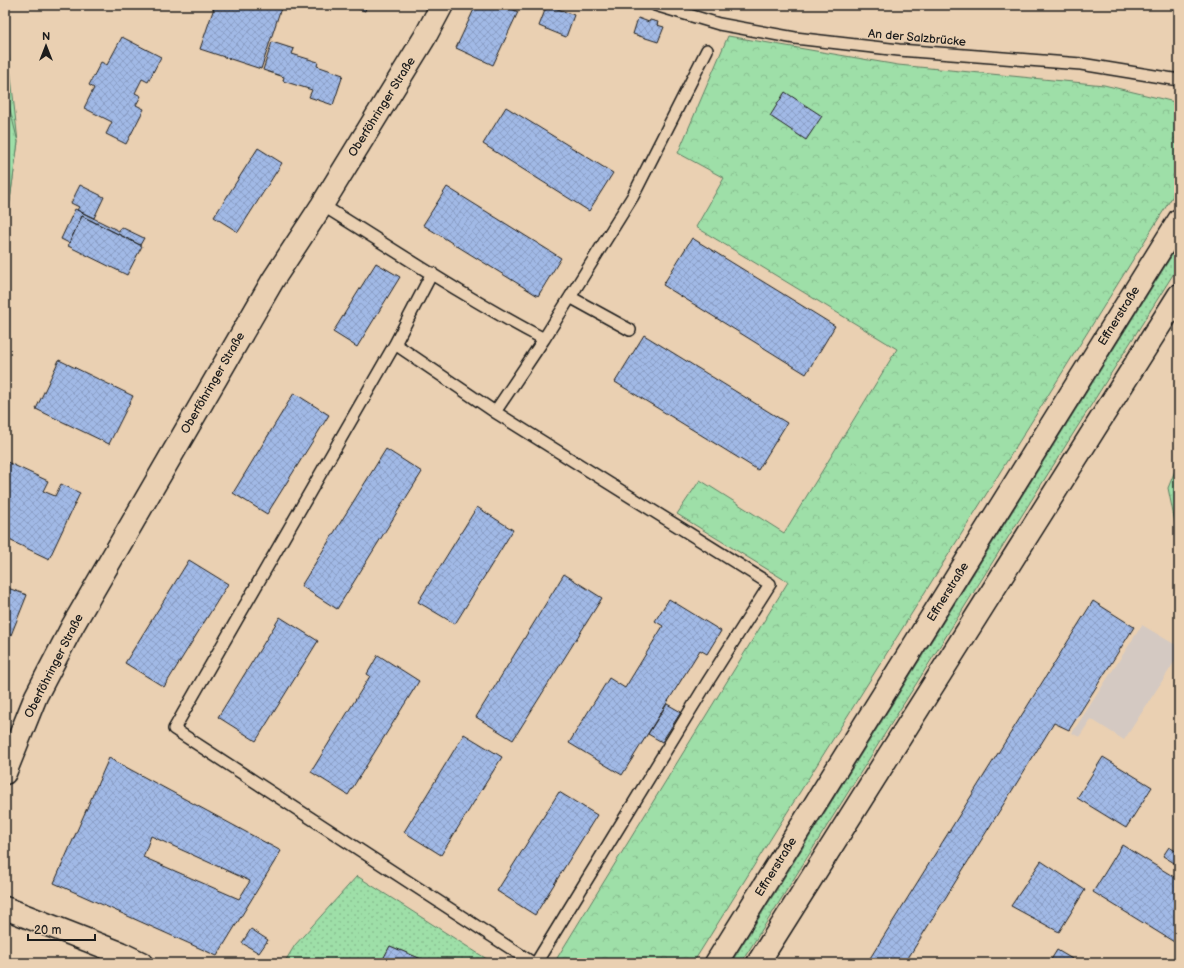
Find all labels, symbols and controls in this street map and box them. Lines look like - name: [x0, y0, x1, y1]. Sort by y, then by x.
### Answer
- north arrow: [26, 26, 66, 66]
- street label: An der Salzbrücke: [867, 26, 967, 50]
- text: N: [42, 30, 50, 43]
- street label: Oberföhringer Straße: [345, 54, 419, 160]
- street label: Effnerstraße: [1095, 284, 1143, 348]
- street label: Oberföhringer Straße: [178, 329, 248, 437]
- street label: Effnerstraße: [924, 560, 972, 624]
- street label: Oberföhringer Straße: [21, 611, 87, 721]
- street label: Effnerstraße: [752, 835, 800, 899]
- scale bar: [28, 916, 95, 942]
- text: 20 m: [34, 923, 61, 938]

